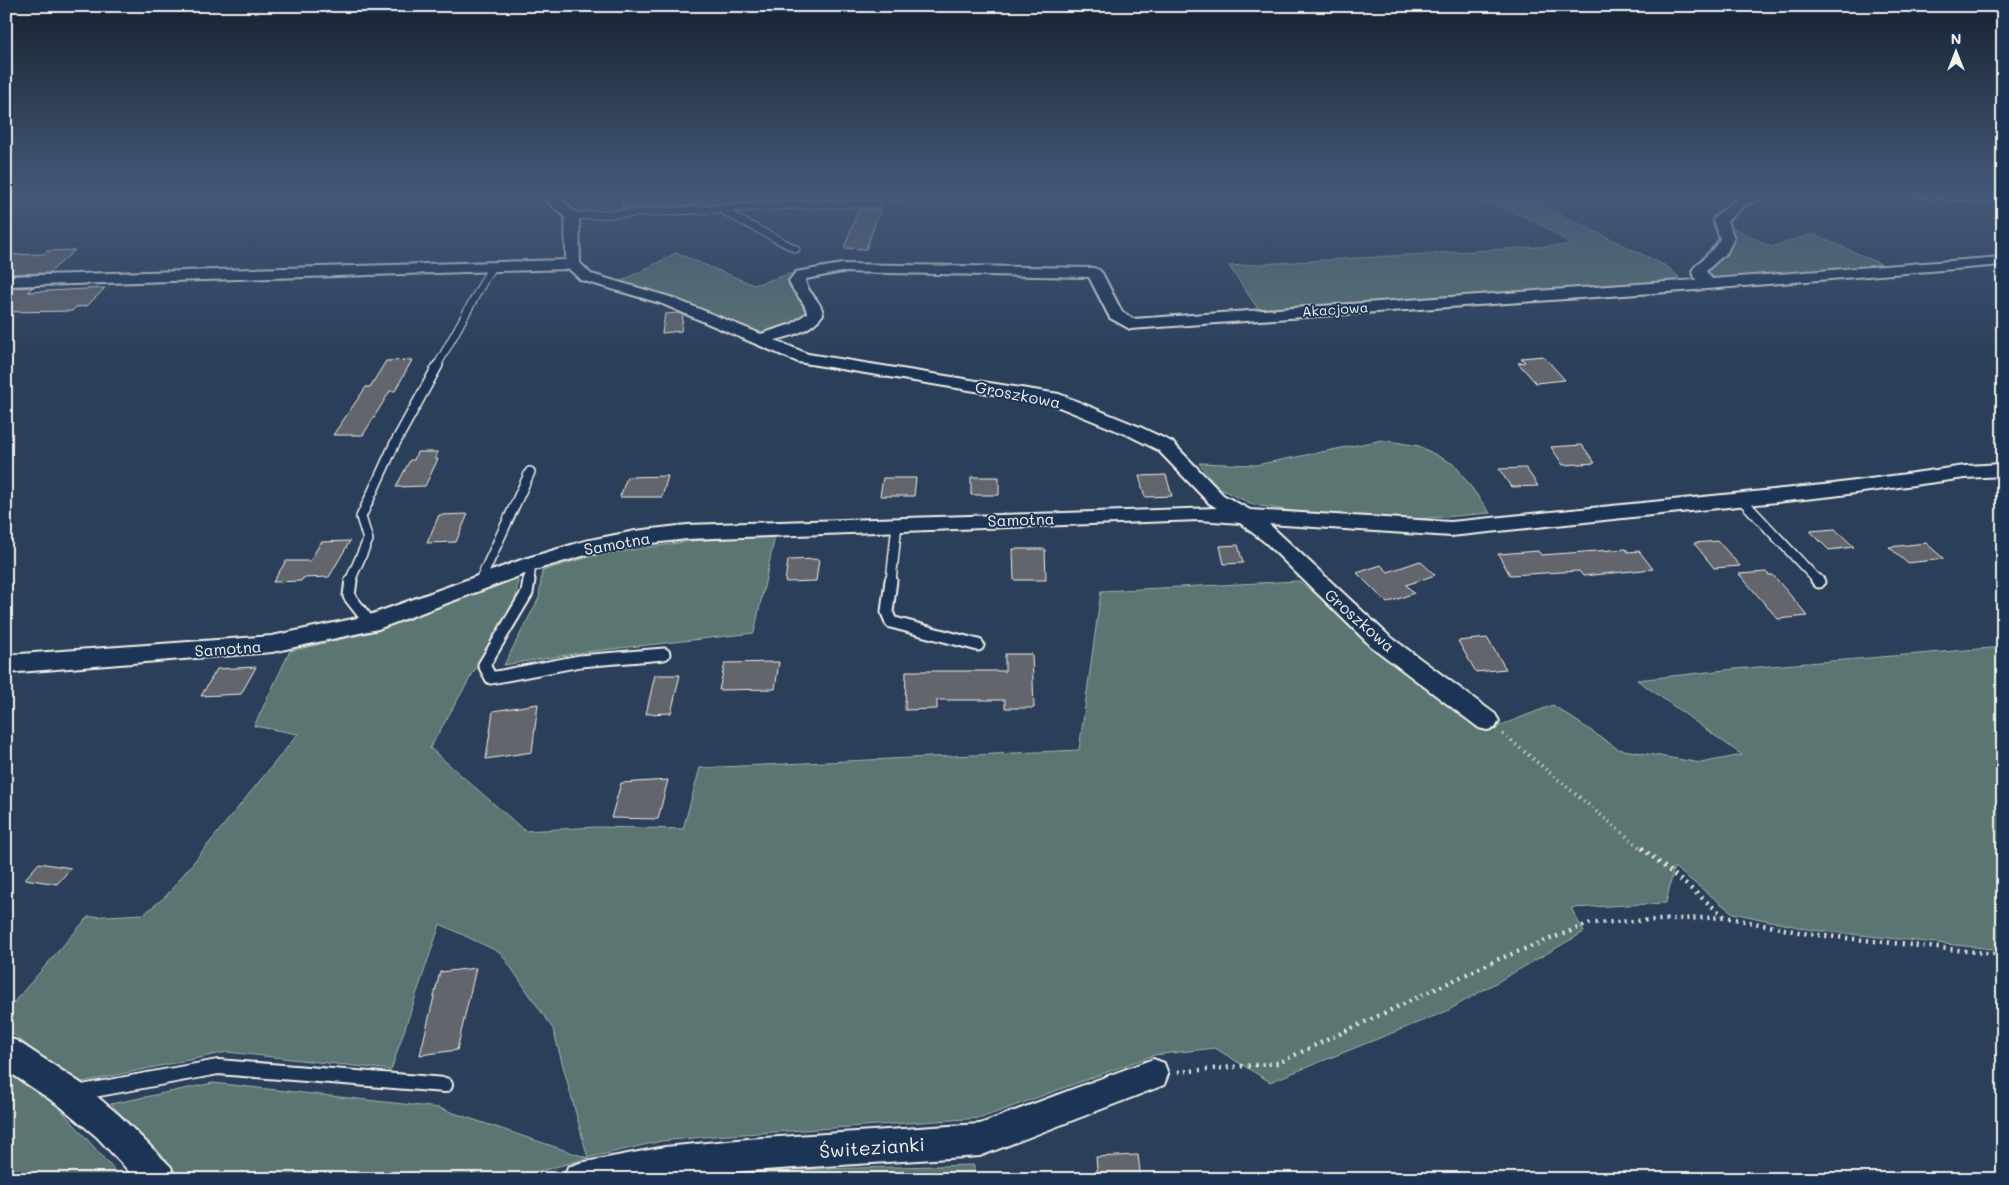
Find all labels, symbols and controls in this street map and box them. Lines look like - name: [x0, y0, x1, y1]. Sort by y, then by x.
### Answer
- north arrow: [1932, 28, 1982, 78]
- text: N: [1951, 29, 1961, 48]
- street label: Akacjowa: [1301, 297, 1369, 321]
- street label: Groszkowa: [974, 375, 1062, 413]
- street label: Samotna: [987, 507, 1055, 531]
- street label: Samotna: [582, 527, 652, 559]
- street label: Groszkowa: [1320, 584, 1400, 656]
- street label: Samotna: [194, 635, 262, 661]
- street label: Świtezianki: [818, 1131, 926, 1163]

